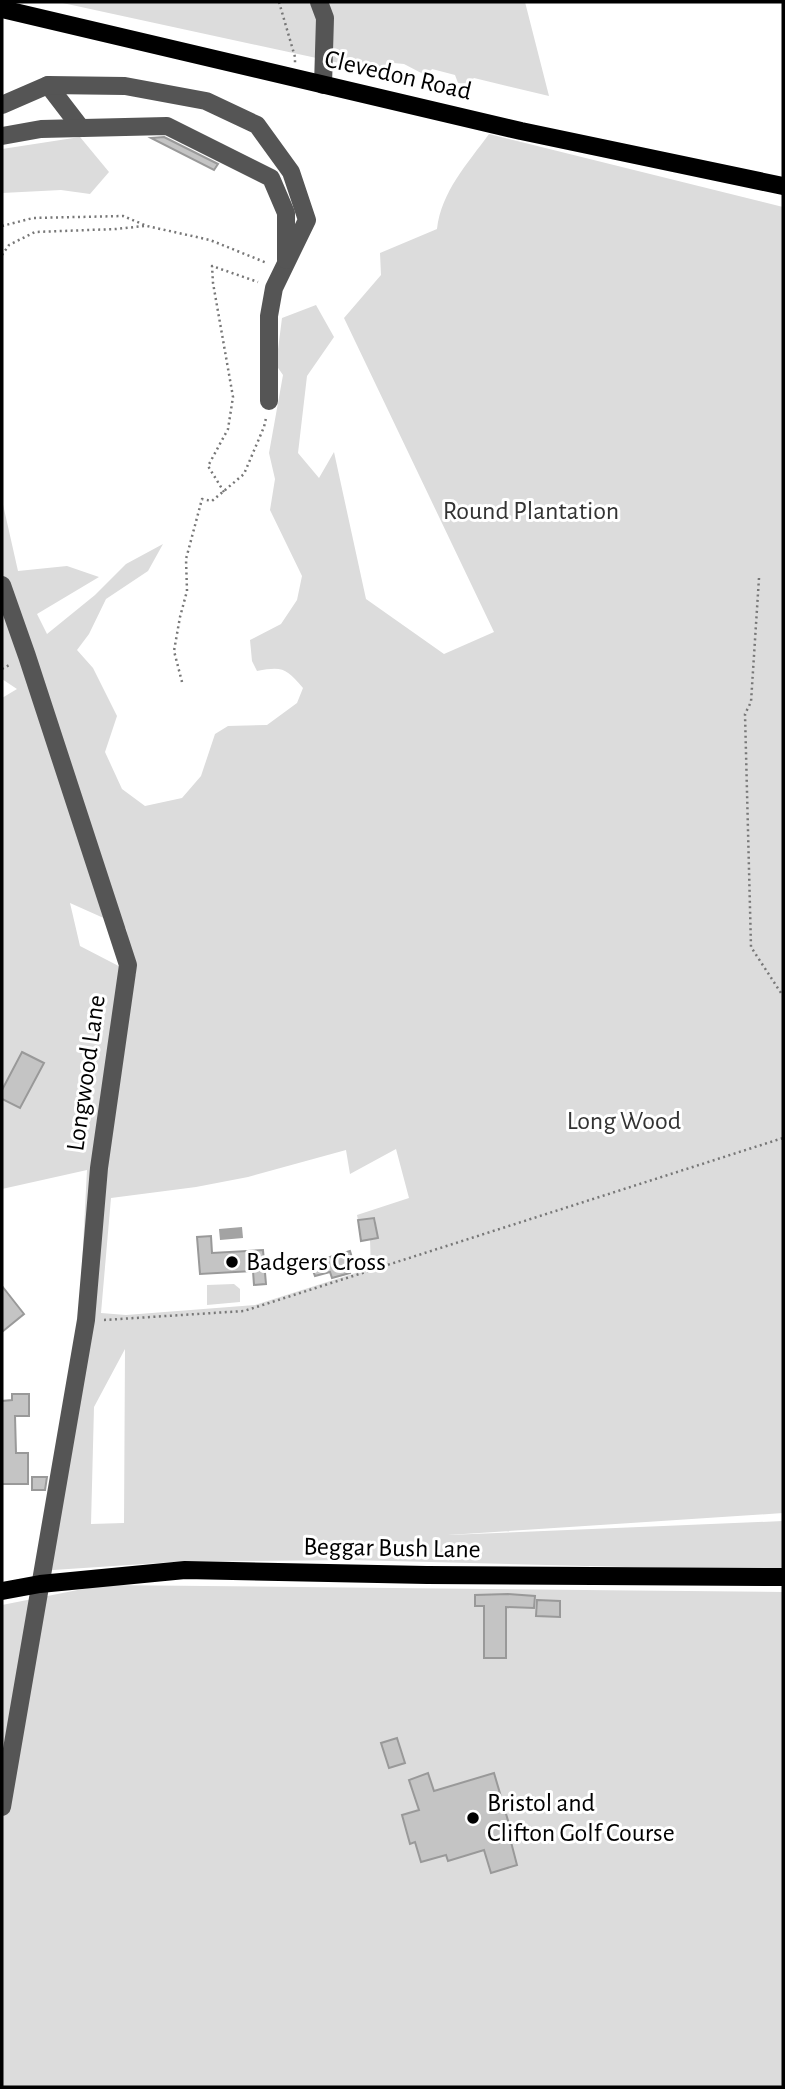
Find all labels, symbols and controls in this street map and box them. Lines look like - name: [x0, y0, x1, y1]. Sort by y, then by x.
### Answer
- street label: Clevedon Road: [322, 45, 474, 105]
- park label: Round Plantation: [443, 498, 619, 524]
- street label: Longwood Lane: [62, 993, 110, 1153]
- park label: Long Wood: [567, 1108, 681, 1134]
- place label: Badgers Cross: [246, 1249, 386, 1275]
- marker: Badgers Cross: [224, 1254, 240, 1270]
- street label: Beggar Bush Lane: [303, 1533, 481, 1563]
- place label: Bristol and Clifton Golf Course: [487, 1790, 675, 1846]
- marker: Bristol and Clifton Golf Course: [465, 1810, 481, 1826]

